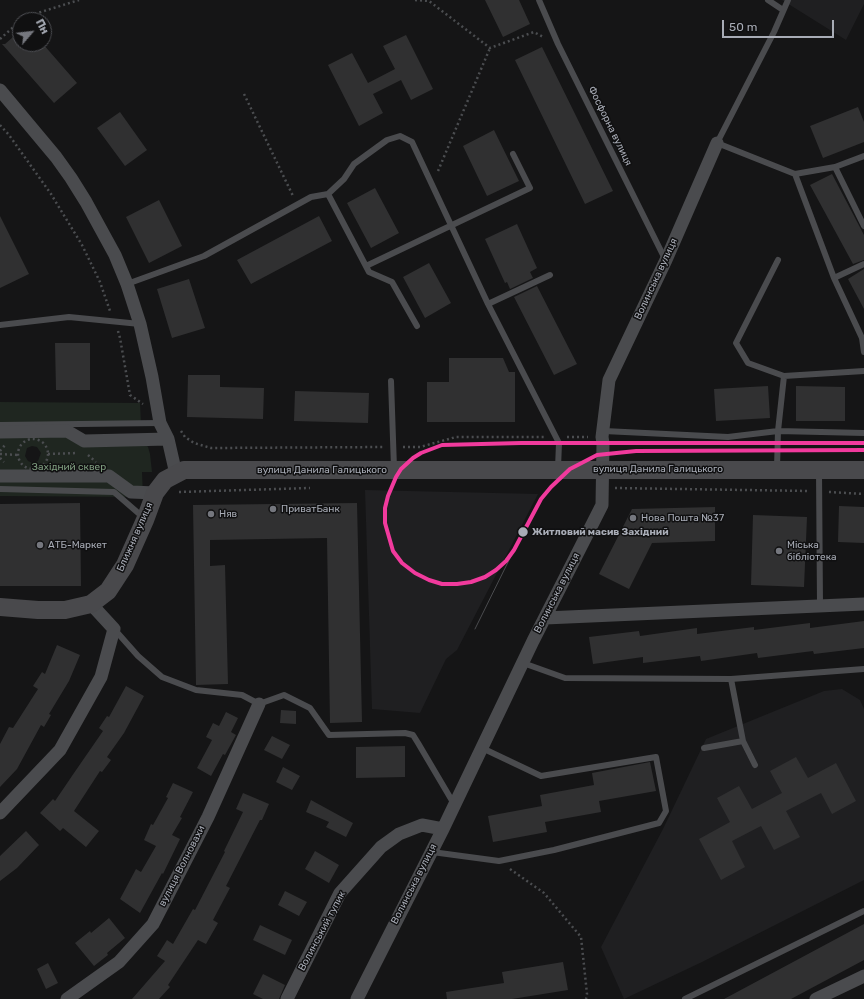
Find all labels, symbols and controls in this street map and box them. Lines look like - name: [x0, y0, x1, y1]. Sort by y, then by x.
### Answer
- north arrow: [12, 12, 52, 52]
- scale bar: [724, 12, 836, 38]
- text: Пн: [33, 17, 51, 36]
- text: 50 m: [729, 20, 757, 34]
- street label: Фосфорна вулиця: [586, 84, 634, 168]
- street label: Волинська вулиця: [632, 236, 680, 322]
- park label: Західний сквер: [32, 461, 106, 473]
- street label: вулиця Данила Галицького: [593, 463, 723, 475]
- street label: вулиця Данила Галицького: [257, 464, 387, 476]
- street label: Ближня вулиця: [114, 500, 156, 574]
- place label: ПриватБанк: [281, 503, 340, 515]
- marker: ПриватБанк: [268, 504, 278, 514]
- place label: Няв: [219, 508, 237, 520]
- marker: Няв: [206, 509, 216, 519]
- place label: Нова Пошта №37: [641, 512, 724, 524]
- marker: Нова Пошта №37: [628, 513, 638, 523]
- marker: Житловий масив Західний: [516, 525, 530, 539]
- place label: Житловий масив Західний: [532, 526, 669, 538]
- place label: АТБ-Маркет: [48, 539, 107, 551]
- place label: Міська бібліотека: [787, 539, 837, 562]
- marker: АТБ-Маркет: [35, 540, 45, 550]
- marker: Міська бібліотека: [774, 546, 784, 556]
- street label: Волинська вулиця: [532, 551, 582, 635]
- street label: вулиця Волновахи: [156, 823, 208, 909]
- street label: Волинська вулиця: [389, 842, 439, 926]
- street label: Волинський тупик: [296, 889, 348, 973]

